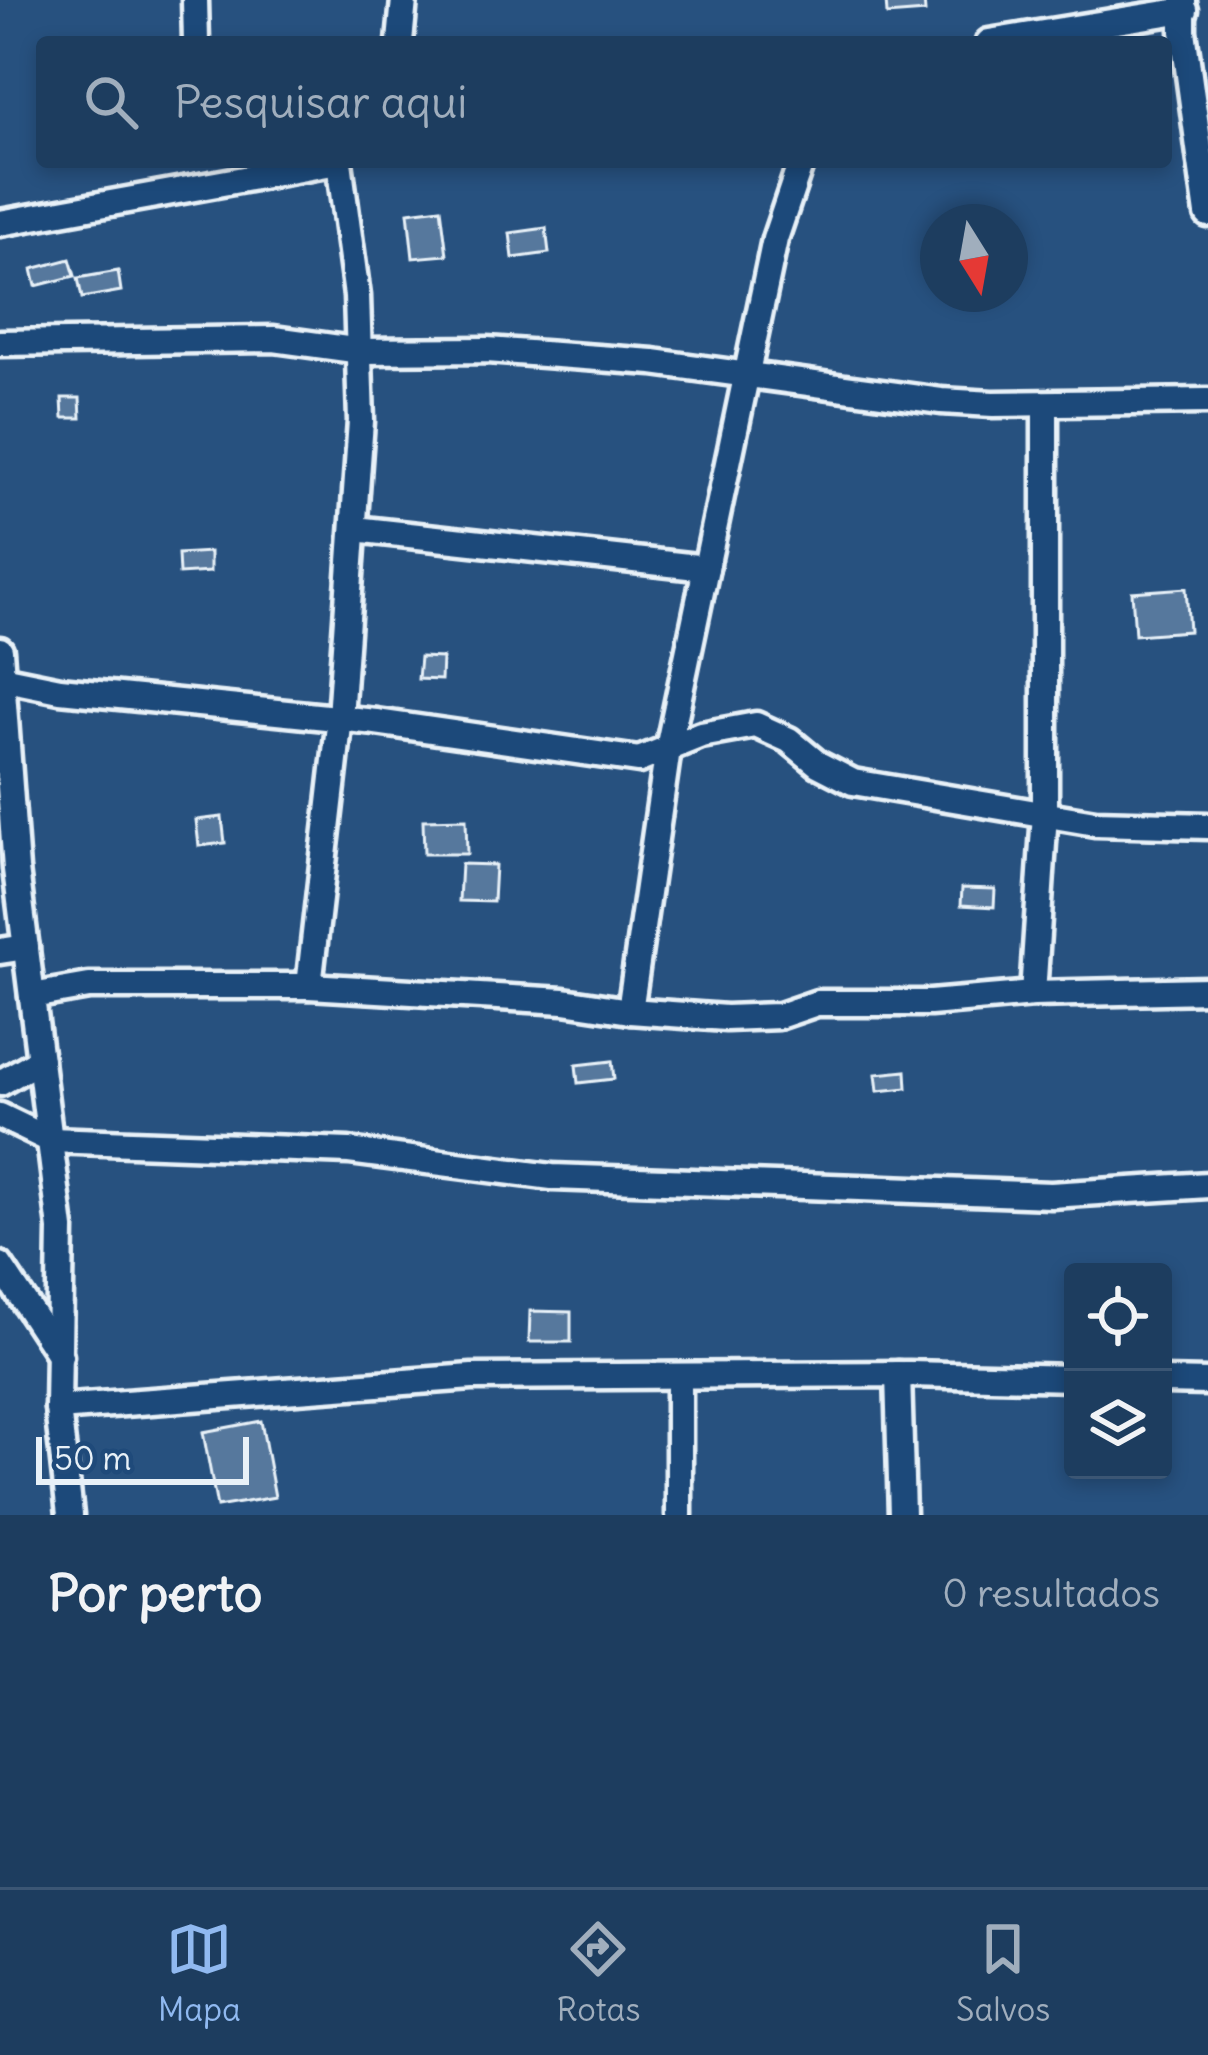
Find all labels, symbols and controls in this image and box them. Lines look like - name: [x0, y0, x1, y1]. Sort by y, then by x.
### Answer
- search box: [36, 36, 1172, 168]
- icon: search: [78, 69, 144, 135]
- text: Pesquisar aqui: [174, 74, 467, 130]
- north arrow: [920, 204, 1028, 312]
- map controls: [1064, 1263, 1172, 1479]
- button: locate: [1064, 1263, 1172, 1371]
- button: layers: [1064, 1371, 1172, 1479]
- scale bar: [36, 1431, 249, 1484]
- text: 50 m: [54, 1437, 131, 1479]
- text: Por perto: [48, 1561, 262, 1625]
- text: 0 resultados: [942, 1569, 1160, 1618]
- tab: Mapa: [158, 1916, 241, 2030]
- tab: Rotas: [556, 1916, 640, 2030]
- tab: Salvos: [956, 1916, 1050, 2030]

